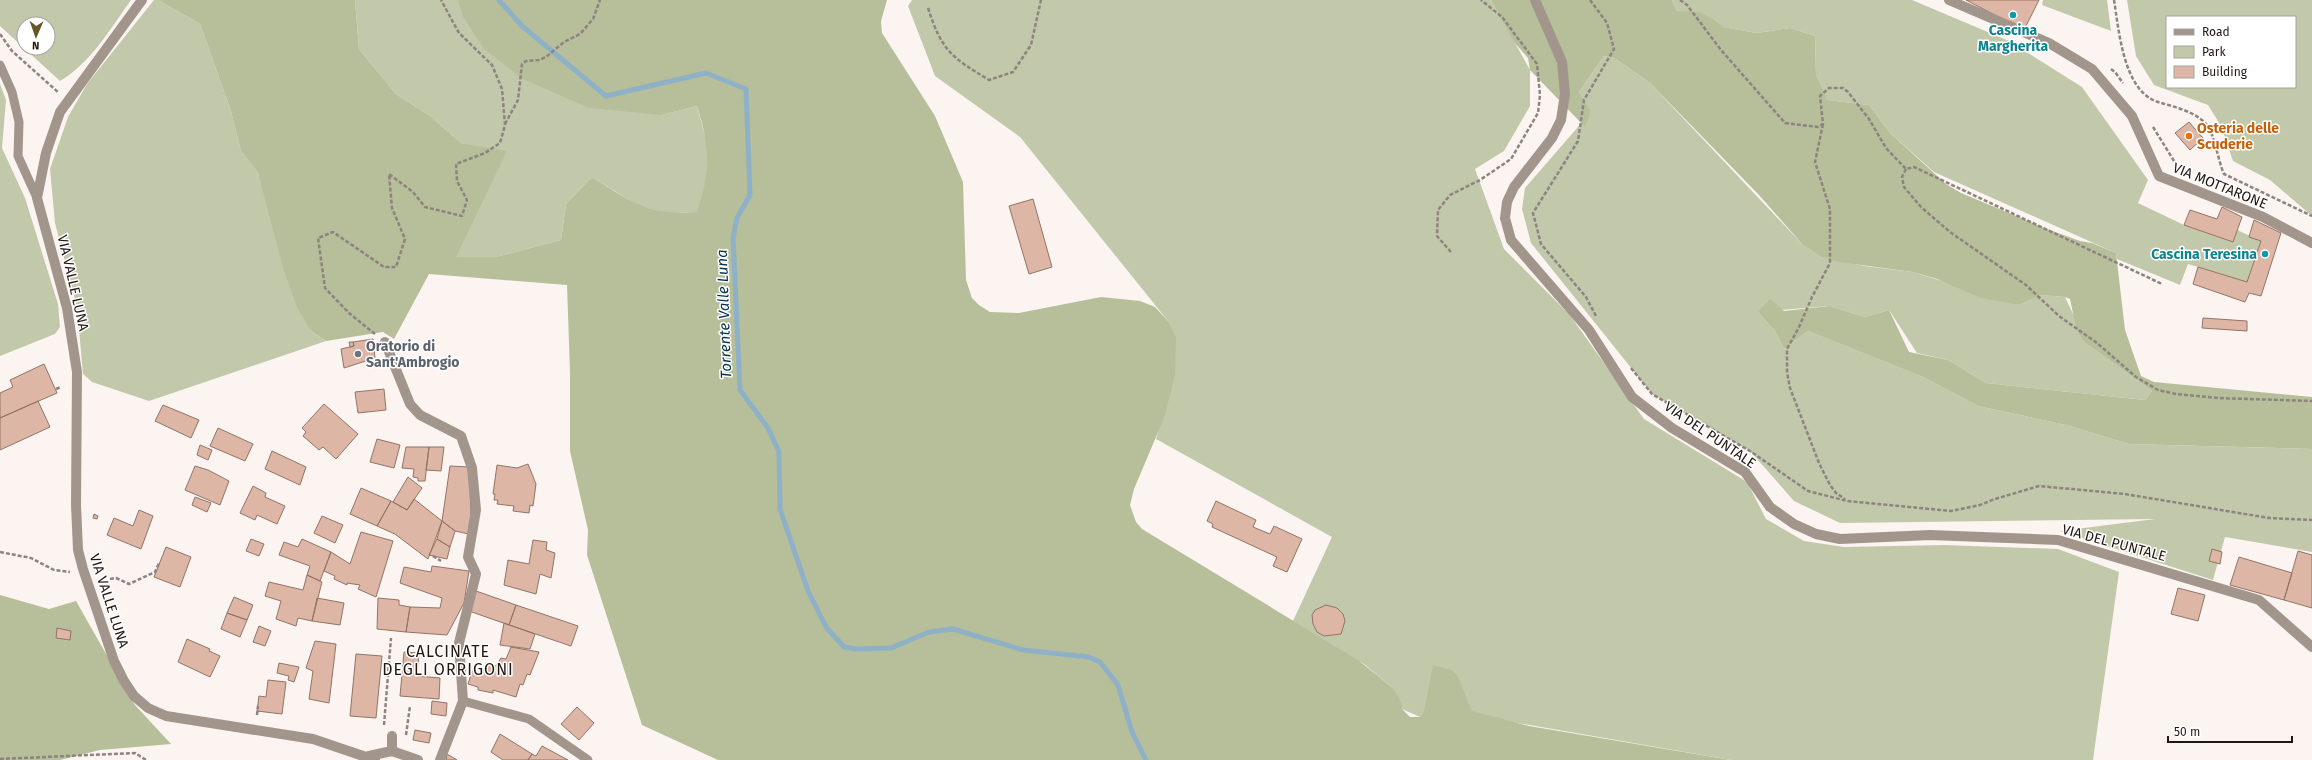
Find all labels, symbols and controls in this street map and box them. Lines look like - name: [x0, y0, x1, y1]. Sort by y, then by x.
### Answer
- marker: Cascina Margherita: [2008, 10, 2018, 20]
- north arrow: [16, 16, 56, 56]
- legend: [2166, 16, 2296, 88]
- place label: Cascina Margherita: [1978, 22, 2048, 55]
- text: Road: [2202, 25, 2230, 39]
- text: N: [32, 39, 40, 52]
- text: Park: [2202, 45, 2226, 59]
- text: Building: [2202, 65, 2248, 79]
- place label: Osteria delle Scuderie: [2197, 120, 2279, 153]
- marker: Osteria delle Scuderie: [2184, 131, 2194, 141]
- street label: VIA MOTTARONE: [2170, 159, 2270, 213]
- street label: VIA VALLE LUNA: [54, 233, 92, 333]
- place label: Cascina Teresina: [2151, 246, 2257, 263]
- water label: Torrente Valle Luna: [713, 249, 735, 379]
- marker: Cascina Teresina: [2260, 249, 2270, 259]
- place label: Oratorio di Sant'Ambrogio: [366, 338, 460, 371]
- marker: Oratorio di Sant'Ambrogio: [353, 349, 363, 359]
- street label: VIA DEL PUNTALE: [1661, 398, 1759, 472]
- street label: VIA DEL PUNTALE: [2060, 521, 2168, 565]
- street label: VIA VALLE LUNA: [86, 552, 132, 650]
- district label: CALCINATE DEGLI ORRIGONI: [382, 642, 514, 679]
- scale bar: [2168, 718, 2292, 744]
- text: 50 m: [2174, 725, 2200, 739]

